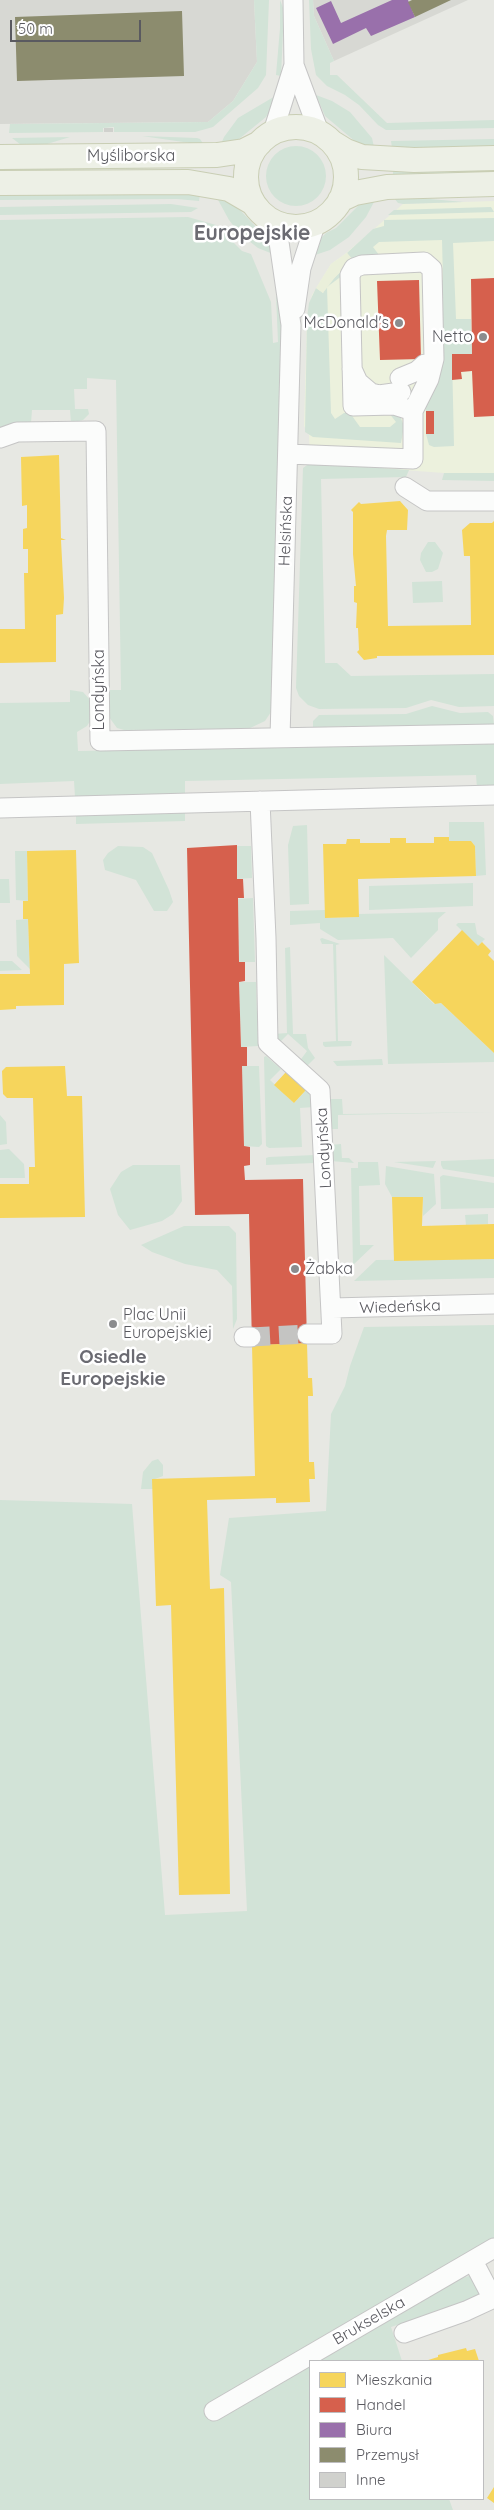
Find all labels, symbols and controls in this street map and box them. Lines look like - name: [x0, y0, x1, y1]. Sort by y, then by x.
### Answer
- scale bar: [12, 10, 144, 42]
- text: 50 m: [18, 19, 53, 38]
- street label: Myśliborska: [87, 146, 175, 166]
- district label: Europejskie: [194, 221, 310, 247]
- place label: McDonald's: [303, 313, 389, 333]
- marker: McDonald's: [393, 317, 405, 329]
- place label: Netto: [432, 327, 473, 347]
- marker: Netto: [477, 331, 489, 343]
- street label: Helsińska: [275, 496, 297, 566]
- street label: Londyńska: [89, 649, 109, 731]
- street label: Londyńska: [312, 1107, 336, 1189]
- place label: Żabka: [305, 1259, 353, 1279]
- marker: Żabka: [289, 1263, 301, 1275]
- street label: Wiedeńska: [359, 1296, 441, 1318]
- place label: Plac Unii Europejskiej: [123, 1305, 212, 1343]
- marker: Plac Unii Europejskiej: [107, 1318, 119, 1330]
- district label: Osiedle Europejskie: [60, 1346, 166, 1390]
- street label: Brukselska: [330, 2293, 408, 2349]
- legend: [309, 2360, 484, 2500]
- text: Mieszkania: [356, 2370, 432, 2389]
- text: Handel: [356, 2395, 406, 2414]
- text: Biura: [356, 2420, 392, 2439]
- text: Przemysł: [356, 2445, 419, 2464]
- text: Inne: [356, 2470, 386, 2489]

